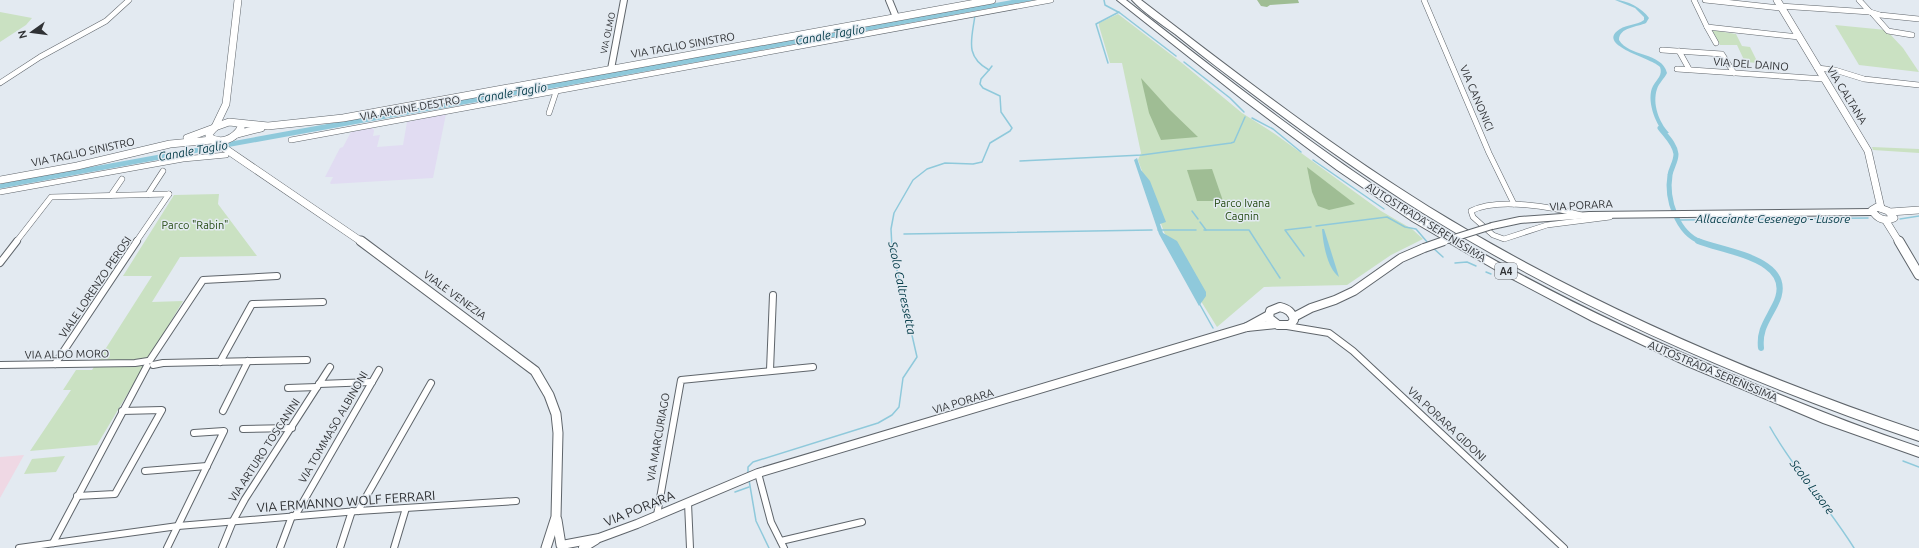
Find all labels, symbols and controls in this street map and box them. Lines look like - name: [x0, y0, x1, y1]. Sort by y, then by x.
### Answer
- street label: VIA OLMO: [599, 11, 617, 55]
- north arrow: [12, 12, 52, 52]
- water label: Canale Taglio: [794, 22, 866, 47]
- text: N: [15, 29, 29, 40]
- street label: VIA TAGLIO SINISTRO: [630, 30, 736, 60]
- street label: VIA DEL DAINO: [1713, 55, 1789, 73]
- street label: VIA CANONICI: [1458, 63, 1496, 133]
- street label: VIA CALTANA: [1824, 64, 1870, 127]
- water label: Canale Taglio: [476, 80, 548, 105]
- street label: VIA ARGINE DESTRO: [359, 93, 461, 123]
- street label: VIA TAGLIO SINISTRO: [30, 135, 136, 169]
- water label: Canale Taglio: [157, 138, 229, 163]
- street label: AUTOSTRADA SERENISSIMA: [1364, 180, 1489, 264]
- park label: Parco Ivana Cagnin: [1214, 197, 1270, 222]
- street label: VIA PORARA: [1549, 197, 1614, 213]
- water label: Allacciante Cesenego - Lusore: [1695, 212, 1850, 225]
- park label: Parco "Rabin": [162, 219, 228, 231]
- street label: VIALE LORENZO PEROSI: [57, 234, 133, 340]
- water label: Scolo Caltressetta: [886, 239, 919, 336]
- road number: A4: [1495, 263, 1517, 279]
- street label: VIALE VENEZIA: [421, 268, 489, 322]
- street label: AUTOSTRADA SERENISSIMA: [1647, 338, 1780, 404]
- street label: VIA ALDO MORO: [25, 347, 109, 361]
- street label: VIA TOMMASO ALBINONI: [296, 369, 370, 485]
- street label: VIA PORARA GIDONI: [1405, 385, 1489, 463]
- street label: VIA PORARA: [931, 386, 996, 416]
- street label: VIA MARCURIAGO: [644, 392, 672, 482]
- street label: VIA ARTURO TOSCANINI: [226, 396, 302, 504]
- water label: Scolo Lusore: [1787, 456, 1837, 516]
- street label: VIA PORARA: [602, 487, 677, 528]
- street label: VIA ERMANNO WOLF FERRARI: [256, 488, 436, 514]

